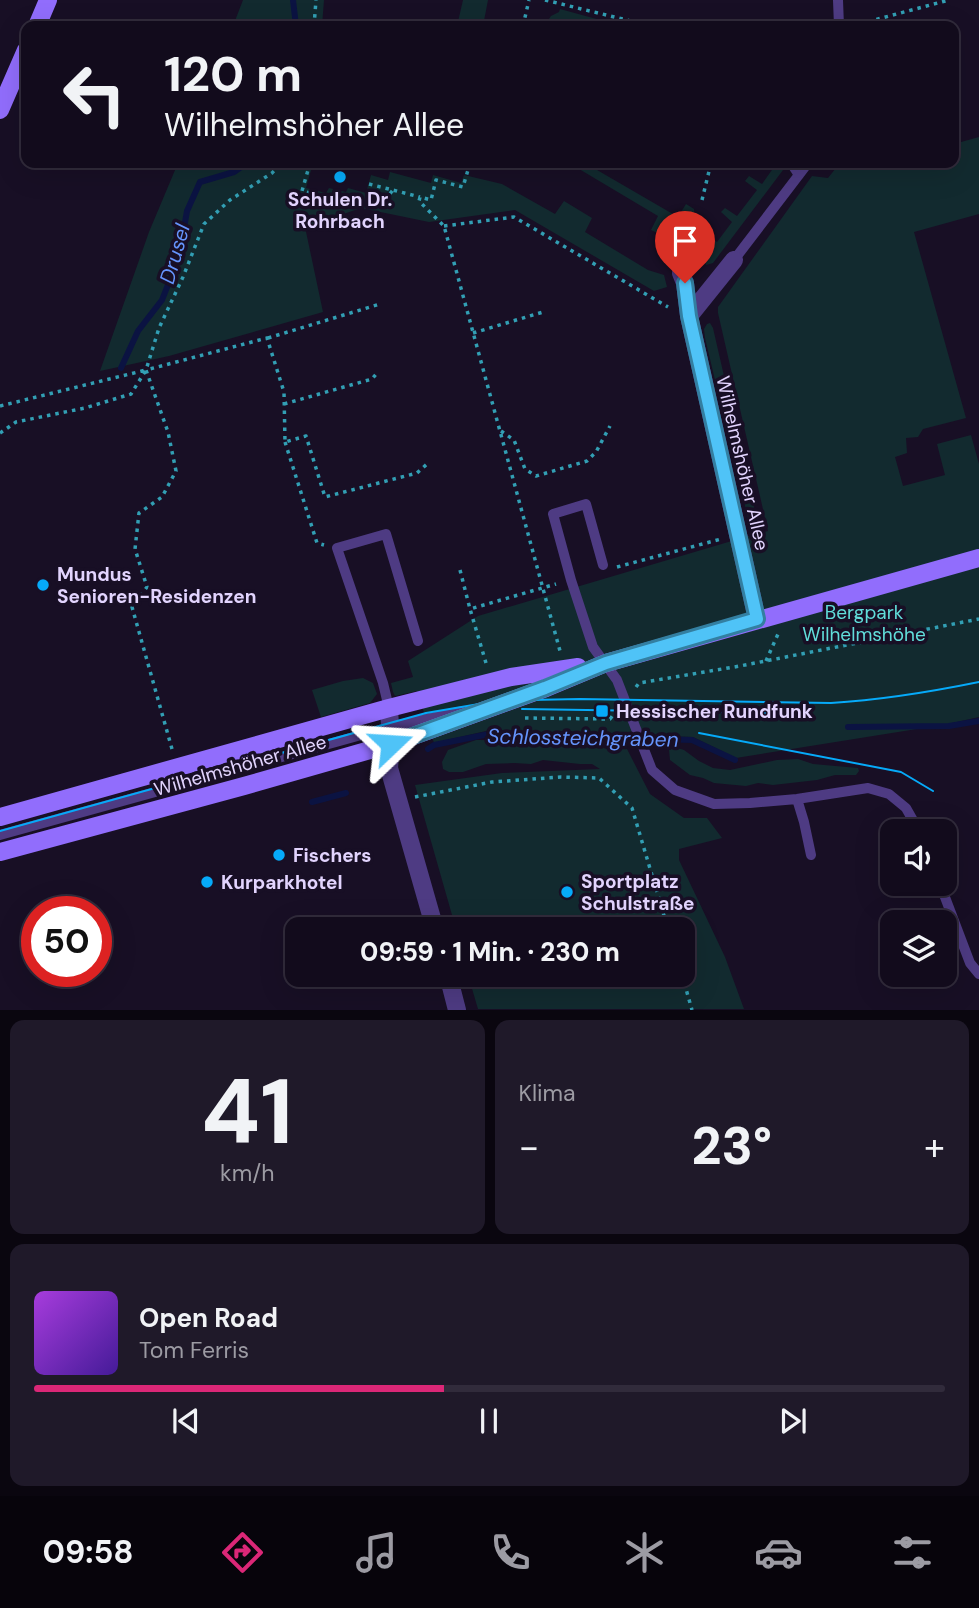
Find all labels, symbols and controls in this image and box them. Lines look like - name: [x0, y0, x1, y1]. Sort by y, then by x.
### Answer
- text: 120 m: [164, 42, 302, 106]
- icon: left: [49, 49, 140, 140]
- text: Wilhelmshöher Allee: [164, 104, 464, 146]
- marker: Schulen Dr. Rohrbach: [332, 169, 348, 185]
- place label: Schulen Dr. Rohrbach: [288, 187, 392, 234]
- pin: [655, 211, 715, 283]
- water label: Drusel: [153, 220, 197, 287]
- icon: arrive: [666, 222, 704, 260]
- street label: Wilhelmshöher Allee: [710, 373, 775, 553]
- place label: Mundus Senioren-Residenzen: [57, 562, 256, 609]
- marker: Mundus Senioren-Residenzen: [35, 577, 51, 593]
- park label: Bergpark Wilhelmshöhe: [802, 600, 926, 647]
- place label: Hessischer Rundfunk: [616, 699, 813, 724]
- marker: Hessischer Rundfunk: [594, 703, 610, 719]
- position arrow: [354, 707, 428, 781]
- water label: Schlossteichgraben: [487, 722, 679, 754]
- street label: Wilhelmshöher Allee: [151, 729, 329, 802]
- map controls: [880, 819, 957, 987]
- button: sound: [880, 819, 957, 896]
- place label: Fischers: [293, 843, 371, 868]
- marker: Fischers: [271, 847, 287, 863]
- place label: Sportplatz Schulstraße: [581, 869, 694, 916]
- place label: Kurparkhotel: [221, 870, 343, 895]
- marker: Kurparkhotel: [199, 874, 215, 890]
- marker: Sportplatz Schulstraße: [559, 884, 575, 900]
- speed limit sign: 50: [21, 896, 112, 987]
- button: layers: [880, 910, 957, 987]
- text: 09:59 · 1 Min. · 230 m: [360, 935, 620, 969]
- text: 41: [201, 1053, 293, 1171]
- text: Klima: [519, 1078, 576, 1108]
- text: 23°: [692, 1112, 772, 1180]
- text: −: [519, 1122, 539, 1172]
- text: +: [924, 1122, 945, 1172]
- text: km/h: [220, 1158, 274, 1188]
- text: Open Road: [139, 1301, 278, 1335]
- text: Tom Ferris: [139, 1335, 249, 1365]
- icon: previous: [167, 1402, 205, 1440]
- icon: pause: [470, 1402, 508, 1440]
- icon: next: [774, 1402, 812, 1440]
- icon: directions: [218, 1528, 267, 1577]
- icon: music: [352, 1528, 401, 1577]
- icon: phone: [486, 1528, 535, 1577]
- icon: climate: [620, 1528, 669, 1577]
- icon: car: [754, 1528, 803, 1577]
- icon: filters: [888, 1528, 937, 1577]
- text: 09:58: [42, 1531, 134, 1573]

